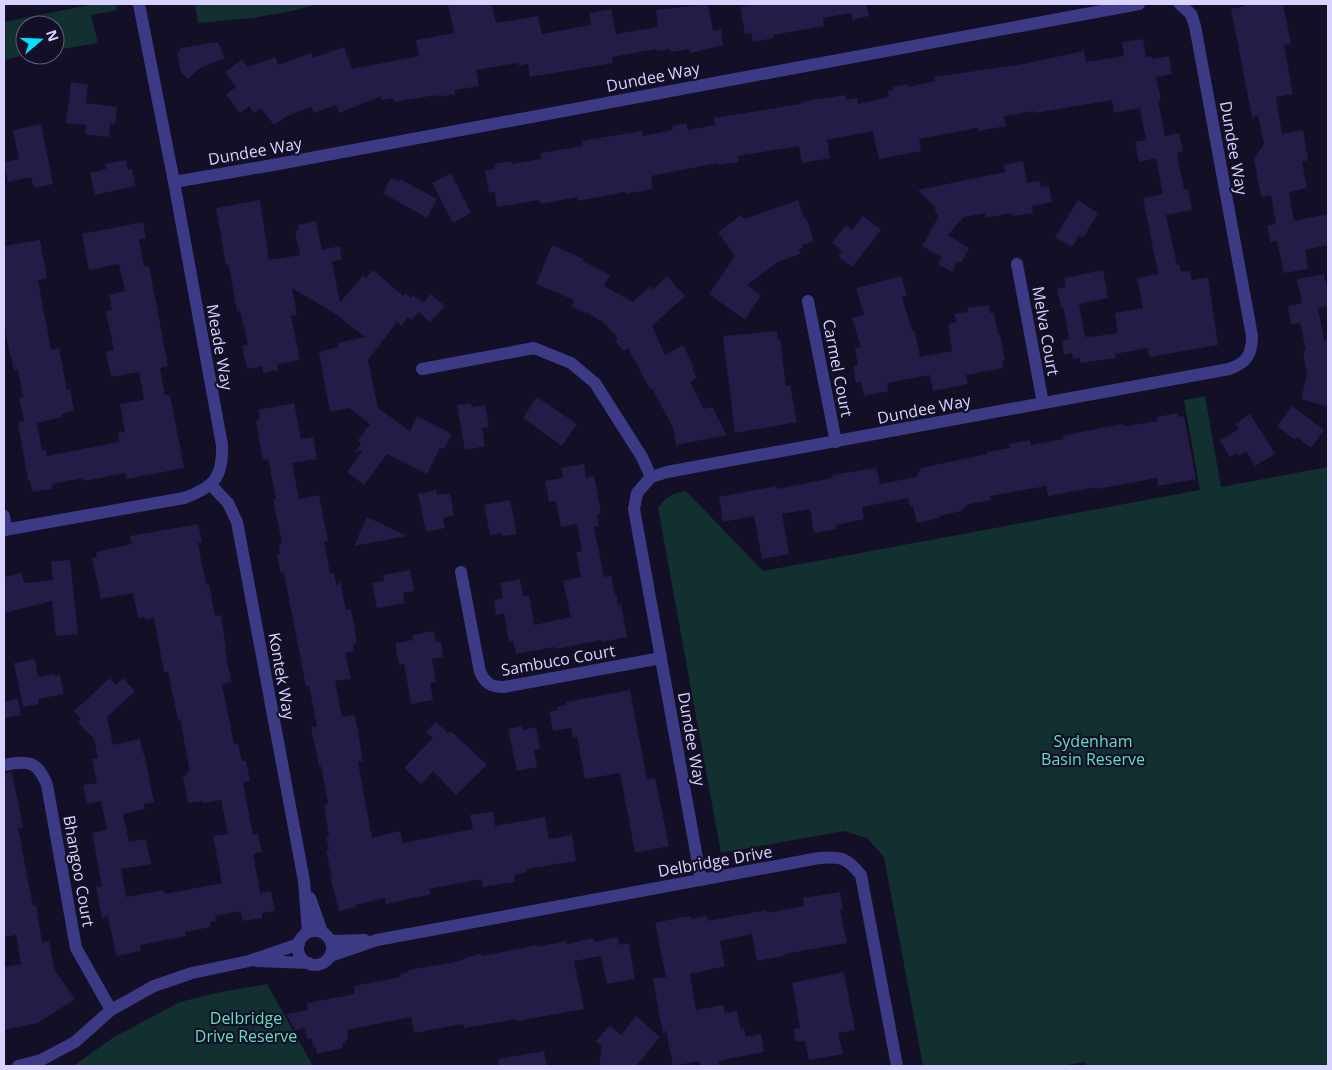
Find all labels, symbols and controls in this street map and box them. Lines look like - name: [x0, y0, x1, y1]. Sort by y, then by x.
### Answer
- north arrow: [15, 15, 65, 65]
- text: N: [42, 27, 64, 44]
- street label: Dundee Way: [604, 57, 703, 97]
- street label: Dundee Way: [1215, 99, 1253, 198]
- street label: Dundee Way: [206, 132, 305, 170]
- street label: Melva Court: [1027, 285, 1065, 378]
- street label: Meade Way: [202, 302, 239, 393]
- street label: Carmel Court: [818, 317, 858, 419]
- street label: Dundee Way: [875, 389, 974, 429]
- street label: Kontek Way: [264, 631, 301, 722]
- street label: Sambuco Court: [499, 639, 617, 681]
- street label: Dundee Way: [673, 690, 711, 789]
- park label: Sydenham Basin Reserve: [1041, 730, 1145, 770]
- street label: Bhangoo Court: [58, 814, 100, 929]
- street label: Delbridge Drive: [656, 840, 774, 882]
- park label: Delbridge Drive Reserve: [195, 1007, 297, 1047]

